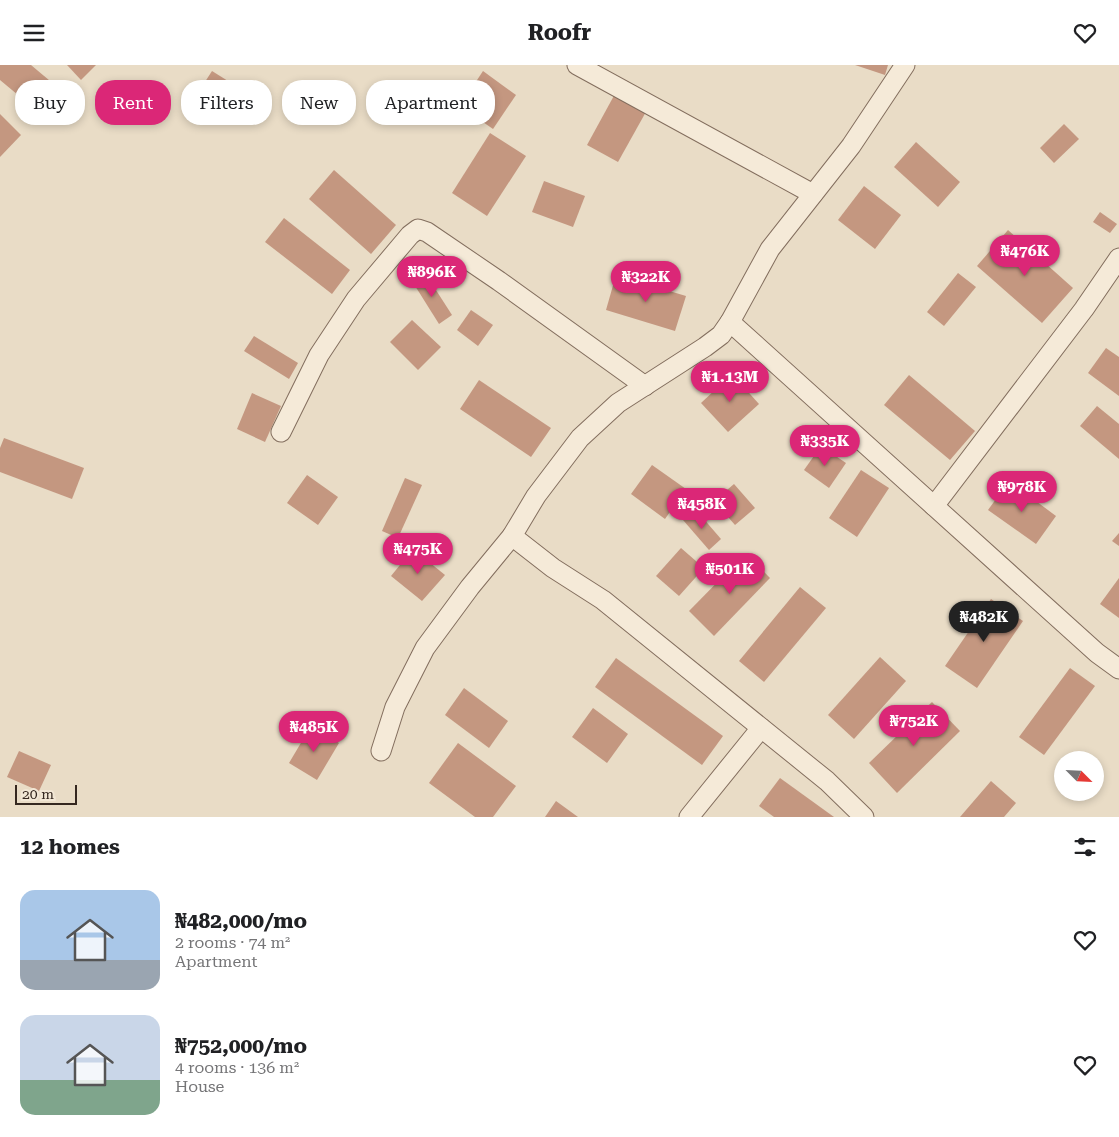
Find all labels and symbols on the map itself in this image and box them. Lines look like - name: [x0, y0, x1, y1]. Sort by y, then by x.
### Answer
- pin: ₦476K: [990, 235, 1060, 277]
- pin: ₦896K: [397, 255, 467, 298]
- pin: ₦322K: [611, 261, 681, 303]
- pin: ₦1.13M: [689, 361, 771, 403]
- pin: ₦335K: [790, 425, 860, 467]
- pin: ₦978K: [987, 471, 1057, 513]
- pin: ₦458K: [667, 487, 737, 530]
- pin: ₦475K: [383, 533, 453, 575]
- pin: ₦501K: [695, 553, 765, 595]
- pin: ₦482K: [949, 601, 1019, 643]
- pin: ₦752K: [879, 705, 949, 747]
- pin: ₦485K: [279, 711, 349, 753]
- north arrow: [1054, 751, 1104, 801]
- scale bar: [15, 782, 78, 805]

